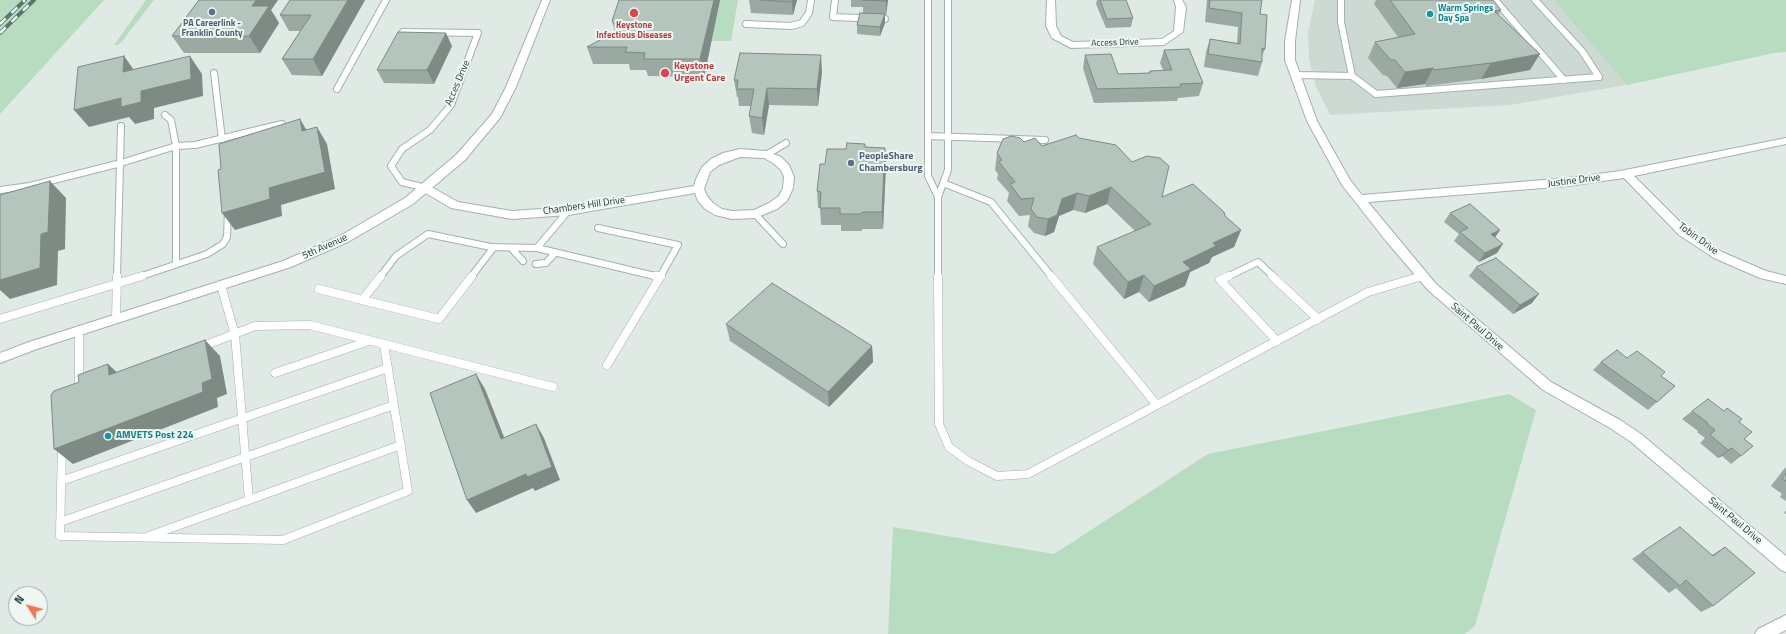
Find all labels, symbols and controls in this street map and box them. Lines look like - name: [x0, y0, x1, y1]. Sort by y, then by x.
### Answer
- place label: Warm Springs Day Spa: [1438, 4, 1493, 25]
- marker: PA Careerlink - Franklin County: [207, 7, 217, 17]
- marker: Keystone Infectious Diseases: [628, 7, 640, 19]
- marker: Warm Springs Day Spa: [1425, 9, 1435, 19]
- place label: PA Careerlink - Franklin County: [181, 19, 243, 40]
- place label: Keystone Infectious Diseases: [596, 21, 672, 42]
- street label: Access Drive: [1091, 37, 1139, 49]
- street label: Acces Drive: [443, 58, 473, 108]
- place label: Keystone Urgent Care: [674, 61, 725, 84]
- marker: Keystone Urgent Care: [659, 67, 671, 79]
- place label: PeopleShare Chambersburg: [859, 151, 922, 174]
- marker: PeopleShare Chambersburg: [846, 158, 856, 168]
- street label: Justine Drive: [1547, 172, 1601, 190]
- street label: Chambers Hill Drive: [542, 194, 626, 218]
- street label: Tobin Drive: [1676, 220, 1720, 258]
- street label: 5th Avenue: [301, 232, 349, 262]
- street label: Saint Paul Drive: [1448, 301, 1506, 353]
- place label: AMVETS Post 224: [116, 430, 194, 442]
- marker: AMVETS Post 224: [103, 431, 113, 441]
- street label: Saint Paul Drive: [1706, 495, 1764, 547]
- north arrow: [8, 586, 48, 626]
- text: N: [10, 592, 28, 607]

